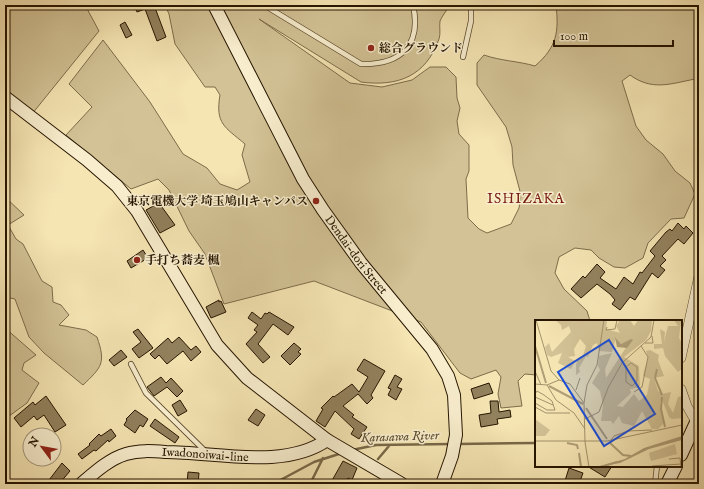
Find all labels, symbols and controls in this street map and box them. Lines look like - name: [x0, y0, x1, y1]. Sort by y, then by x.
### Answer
- scale bar: [554, 22, 673, 48]
- text: 100 m: [560, 29, 588, 44]
- place label: 総合グラウンド: [379, 41, 463, 56]
- marker: 総合グラウンド: [366, 43, 376, 53]
- district label: ISHIZAKA: [487, 190, 565, 208]
- place label: 東京電機大学 埼玉鳩山キャンパス: [126, 194, 308, 209]
- marker: 東京電機大学 埼玉鳩山キャンパス: [311, 196, 321, 206]
- street label: Dendai-dori Street: [322, 212, 391, 297]
- place label: 手打ち蕎麦 楓: [145, 253, 220, 268]
- marker: 手打ち蕎麦 楓: [132, 255, 142, 265]
- inset map: [535, 320, 682, 467]
- north arrow: [22, 427, 62, 467]
- water label: Karasawa River: [360, 427, 440, 447]
- text: N: [25, 434, 43, 451]
- street label: Iwadonoiwai-line: [161, 444, 249, 465]

